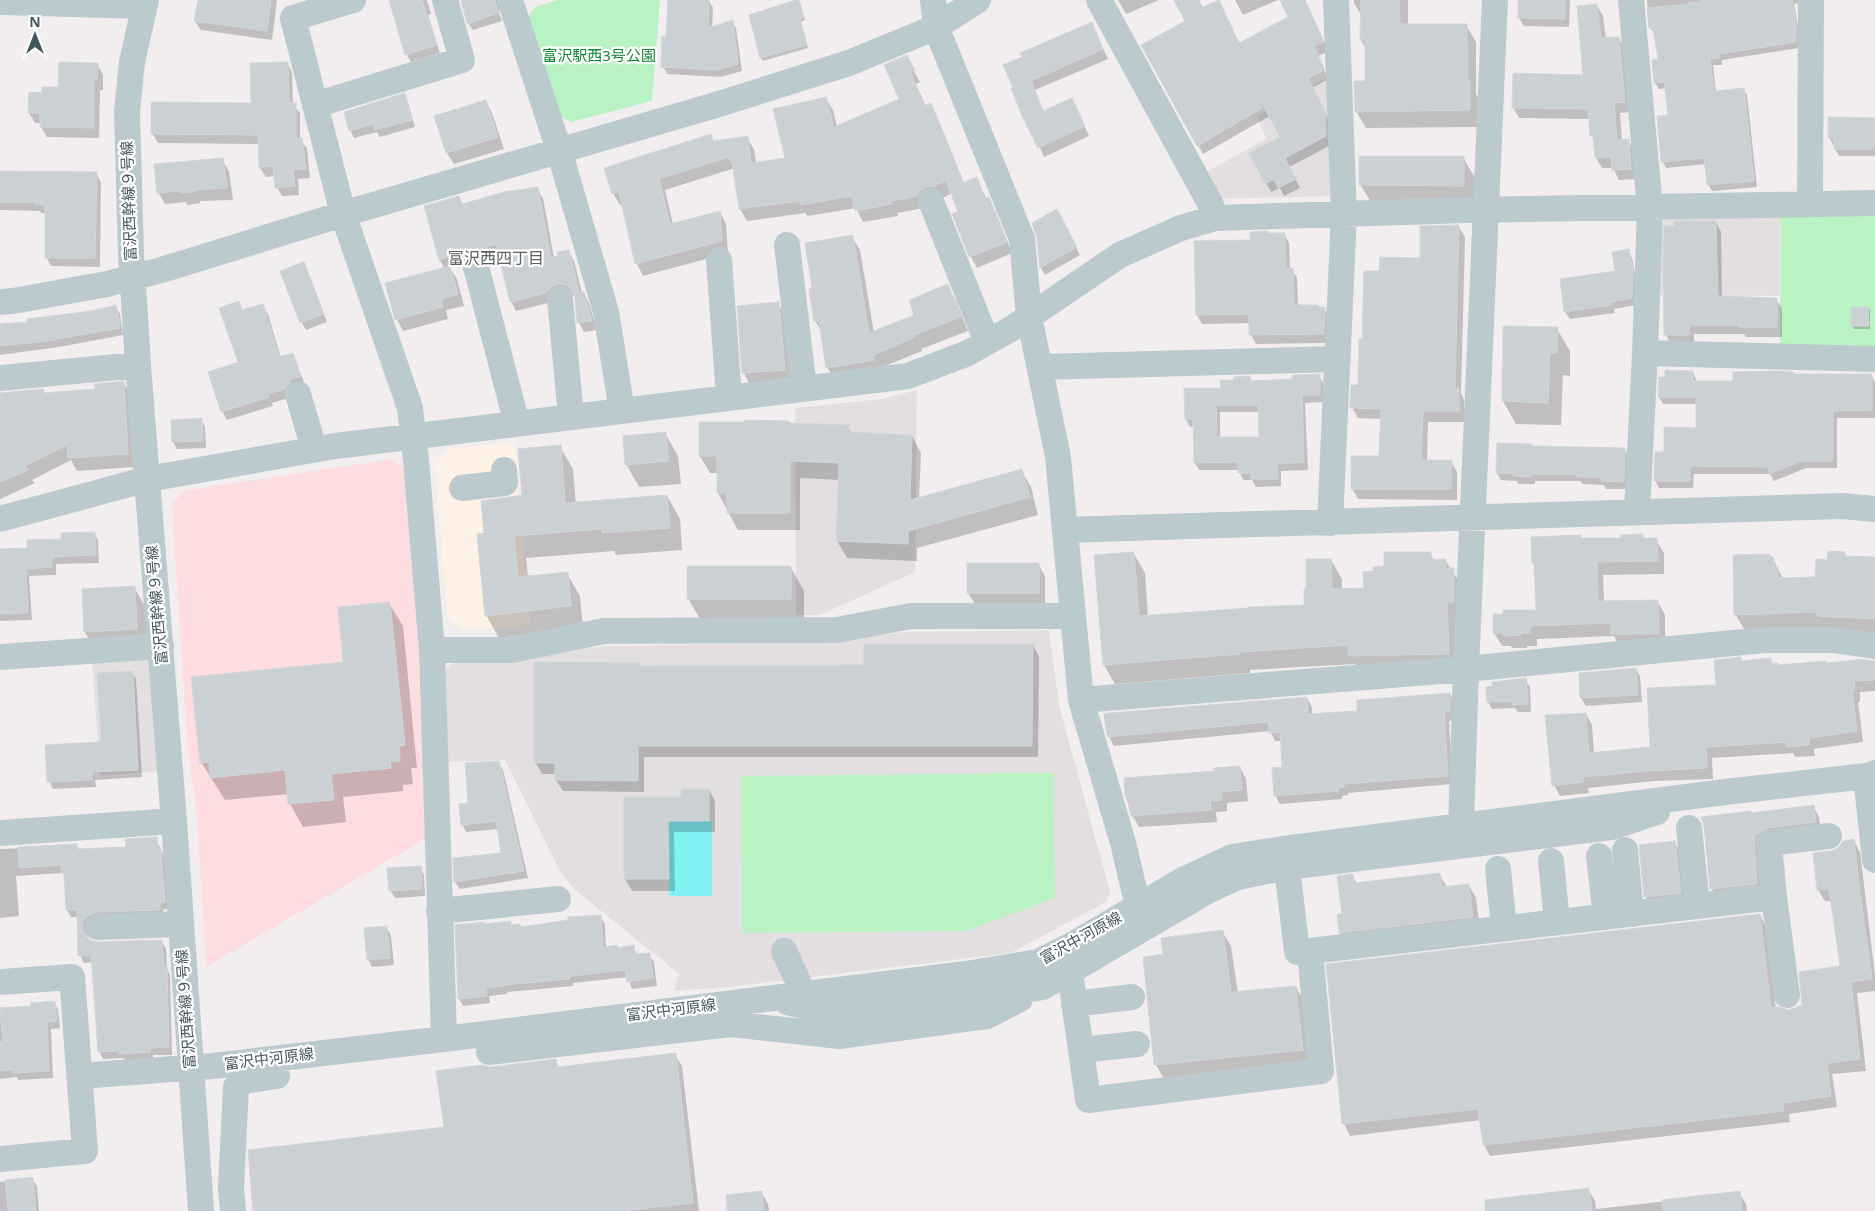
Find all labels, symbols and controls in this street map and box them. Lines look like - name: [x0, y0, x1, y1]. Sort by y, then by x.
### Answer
- north arrow: [10, 10, 60, 60]
- text: N: [29, 12, 41, 31]
- park label: 富沢駅西3号公園: [542, 45, 656, 65]
- street label: 富沢西幹線９号線: [116, 141, 140, 261]
- district label: 富沢西四丁目: [448, 247, 544, 269]
- street label: 富沢西幹線９号線: [141, 544, 171, 666]
- street label: 富沢中河原線: [1036, 907, 1125, 968]
- street label: 富沢西幹線９号線: [171, 949, 199, 1070]
- street label: 富沢中河原線: [625, 994, 717, 1024]
- street label: 富沢中河原線: [223, 1043, 315, 1073]

